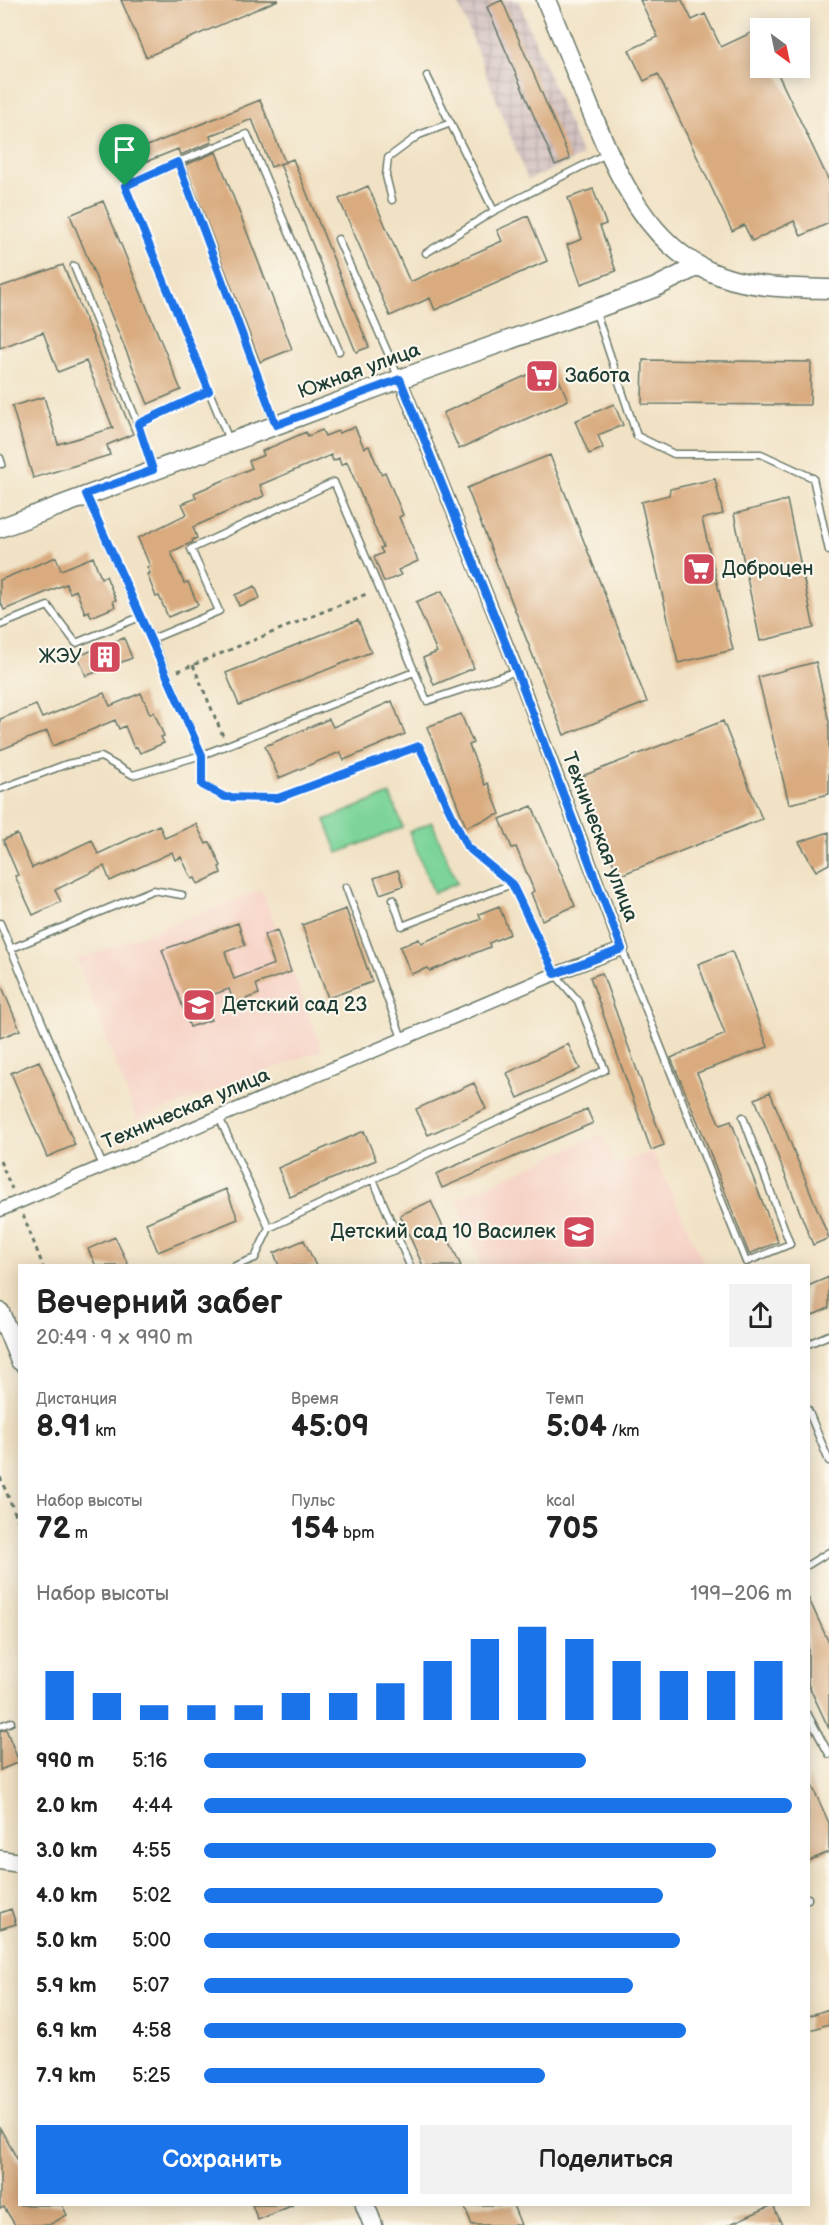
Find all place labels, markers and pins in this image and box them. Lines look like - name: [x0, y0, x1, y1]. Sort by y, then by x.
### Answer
- pin: [99, 124, 150, 186]
- supermarket icon: Забота: [524, 358, 560, 394]
- place label: Забота: [565, 364, 630, 388]
- supermarket icon: Доброцен: [681, 551, 717, 587]
- place label: Доброцен: [722, 557, 814, 581]
- building icon: ЖЭУ: [87, 639, 123, 675]
- place label: ЖЭУ: [39, 645, 82, 669]
- school or university icon: Детский сад 23: [181, 987, 217, 1023]
- place label: Детский сад 23: [222, 993, 368, 1017]
- school or university icon: Детский сад 10 Василек: [561, 1214, 597, 1250]
- place label: Детский сад 10 Василек: [331, 1220, 556, 1244]

